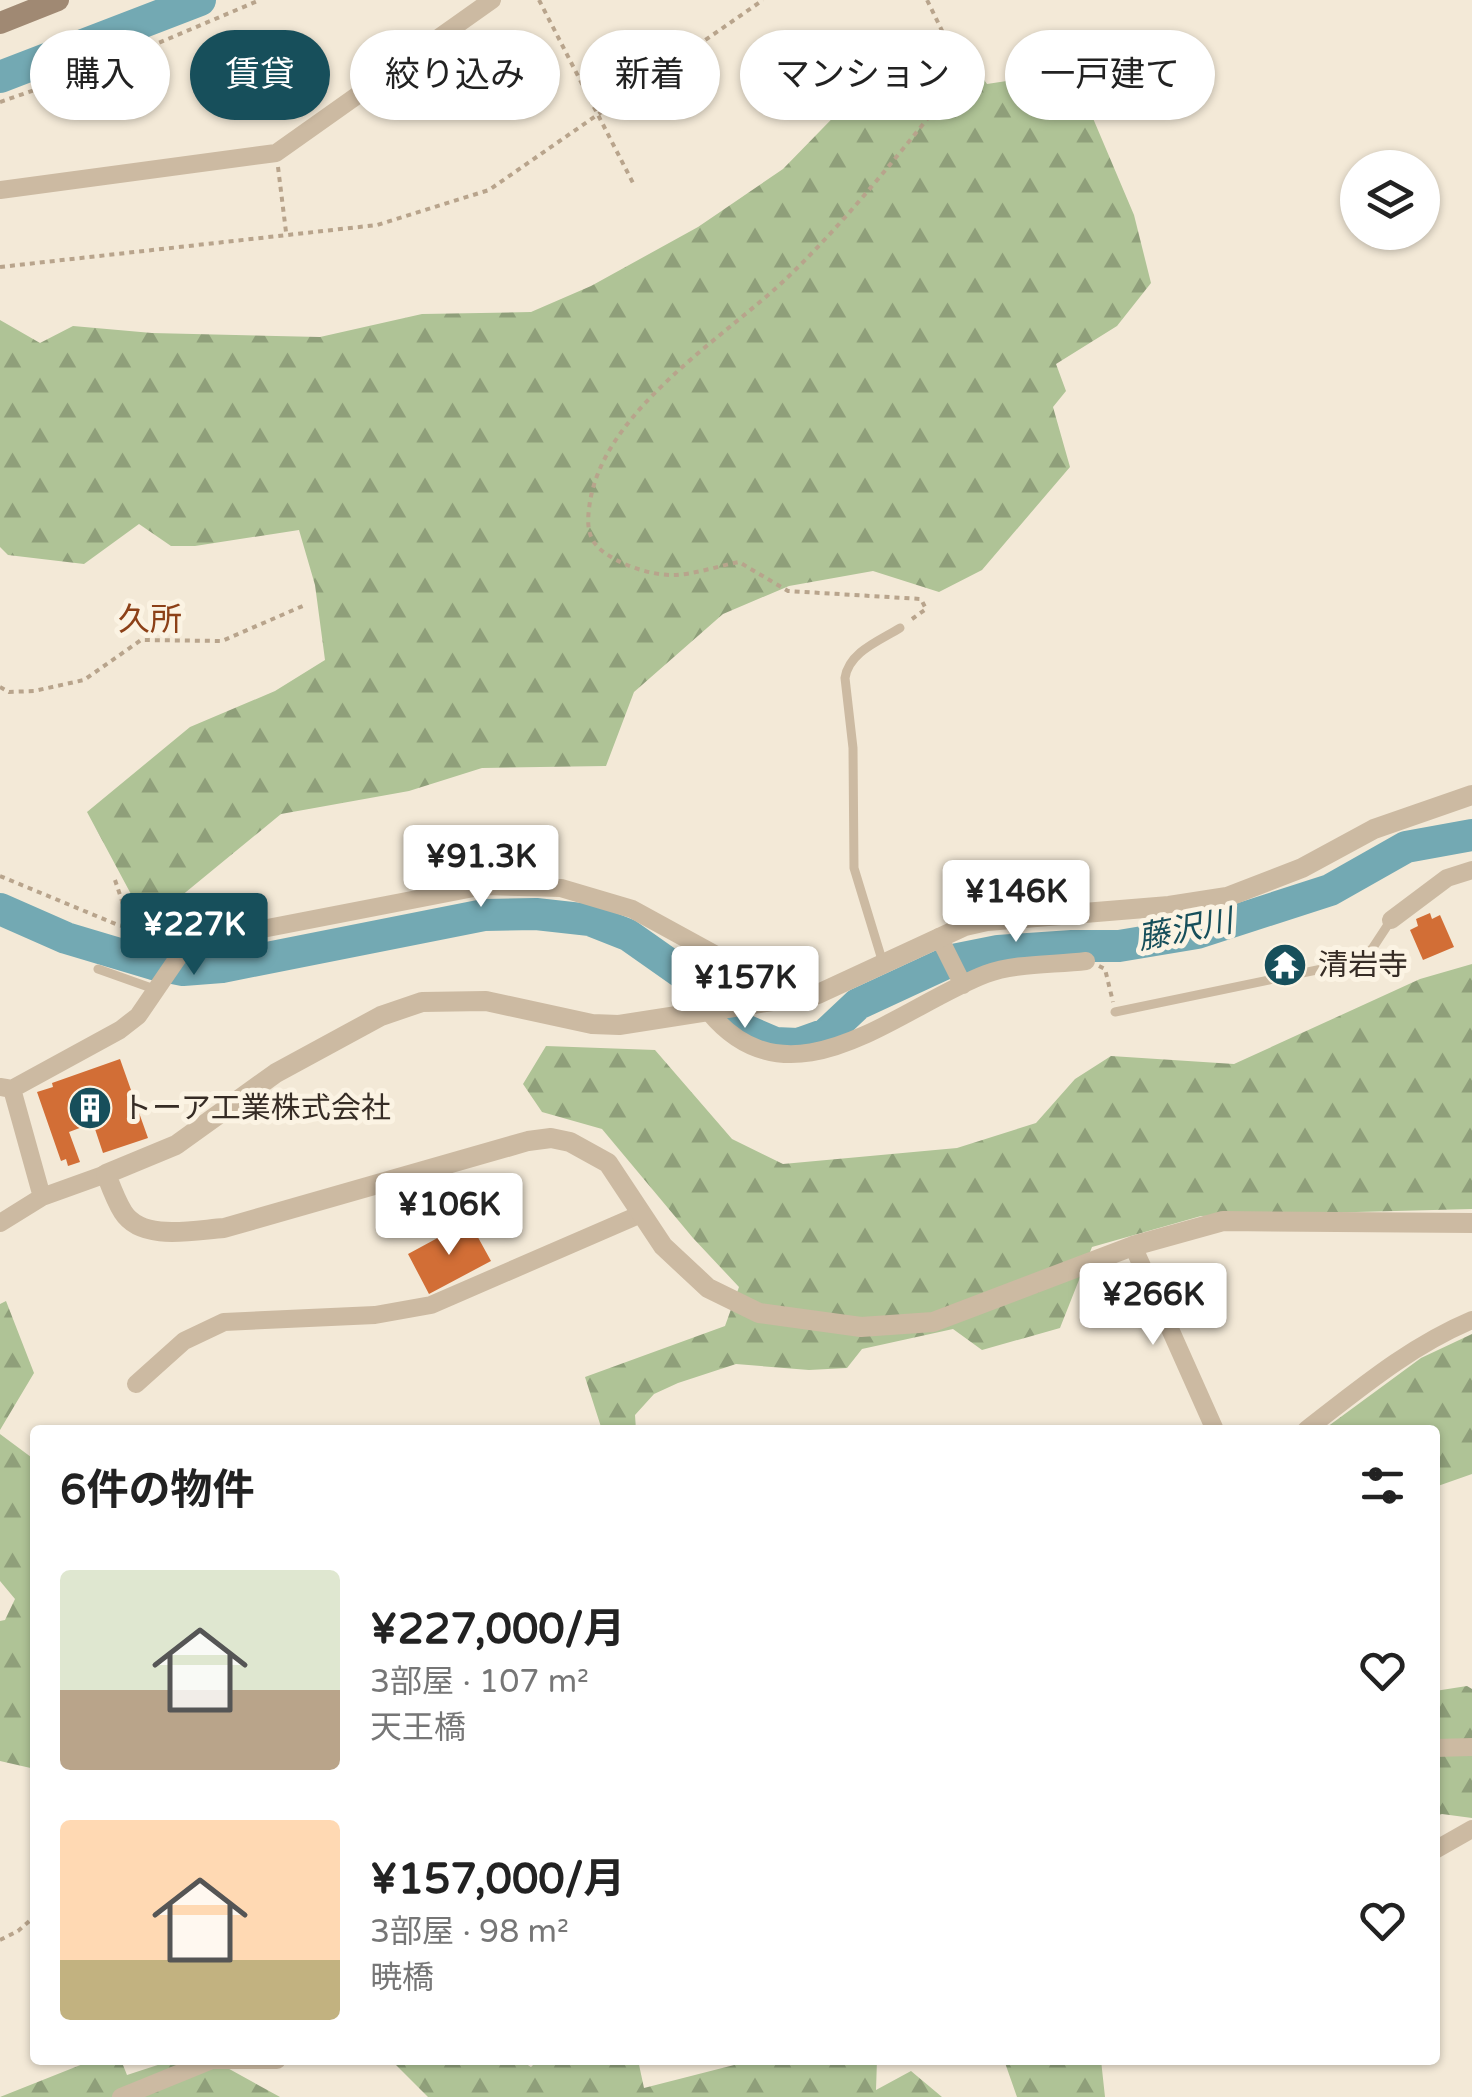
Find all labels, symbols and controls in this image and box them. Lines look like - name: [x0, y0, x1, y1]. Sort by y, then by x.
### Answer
- chip: 購入: [30, 30, 170, 120]
- chip: 賃貸: [190, 30, 330, 120]
- chip: 絞り込み: [350, 30, 560, 120]
- chip: 新着: [580, 30, 720, 120]
- chip: マンション: [740, 30, 985, 120]
- chip: 一戸建て: [1005, 30, 1215, 120]
- map controls: [1340, 150, 1440, 250]
- button: layers: [1340, 150, 1440, 250]
- district label: 久所: [118, 601, 182, 639]
- pin: ¥91.3K: [400, 825, 562, 910]
- text: ¥91.3K: [425, 838, 537, 876]
- pin: ¥146K: [946, 860, 1086, 945]
- text: ¥146K: [965, 873, 1067, 911]
- pin: ¥227K: [124, 893, 264, 978]
- water label: 藤沢川: [1134, 902, 1239, 958]
- text: ¥227K: [143, 906, 245, 944]
- temple icon: 清岩寺: [1262, 942, 1308, 988]
- pin: ¥157K: [675, 946, 815, 1031]
- place label: 清岩寺: [1318, 947, 1408, 984]
- text: ¥157K: [694, 959, 796, 997]
- building icon: トーア工業株式会社: [67, 1085, 113, 1131]
- place label: トーア工業株式会社: [122, 1090, 391, 1127]
- pin: ¥106K: [379, 1173, 519, 1258]
- text: ¥106K: [398, 1186, 500, 1224]
- pin: ¥266K: [1083, 1263, 1223, 1348]
- text: ¥266K: [1102, 1276, 1204, 1314]
- icon: filters: [1355, 1458, 1410, 1513]
- text: 6件の物件: [60, 1465, 254, 1516]
- text: ¥227,000/月: [370, 1604, 625, 1655]
- icon: home: [140, 1610, 260, 1730]
- icon: heart: [1355, 1643, 1410, 1698]
- text: 3部屋 · 107 m²: [370, 1663, 589, 1701]
- text: 天王橋: [370, 1709, 466, 1747]
- text: ¥157,000/月: [370, 1854, 625, 1905]
- icon: home: [140, 1860, 260, 1980]
- icon: heart: [1355, 1893, 1410, 1948]
- text: 3部屋 · 98 m²: [370, 1913, 569, 1951]
- text: 暁橋: [370, 1959, 434, 1997]

